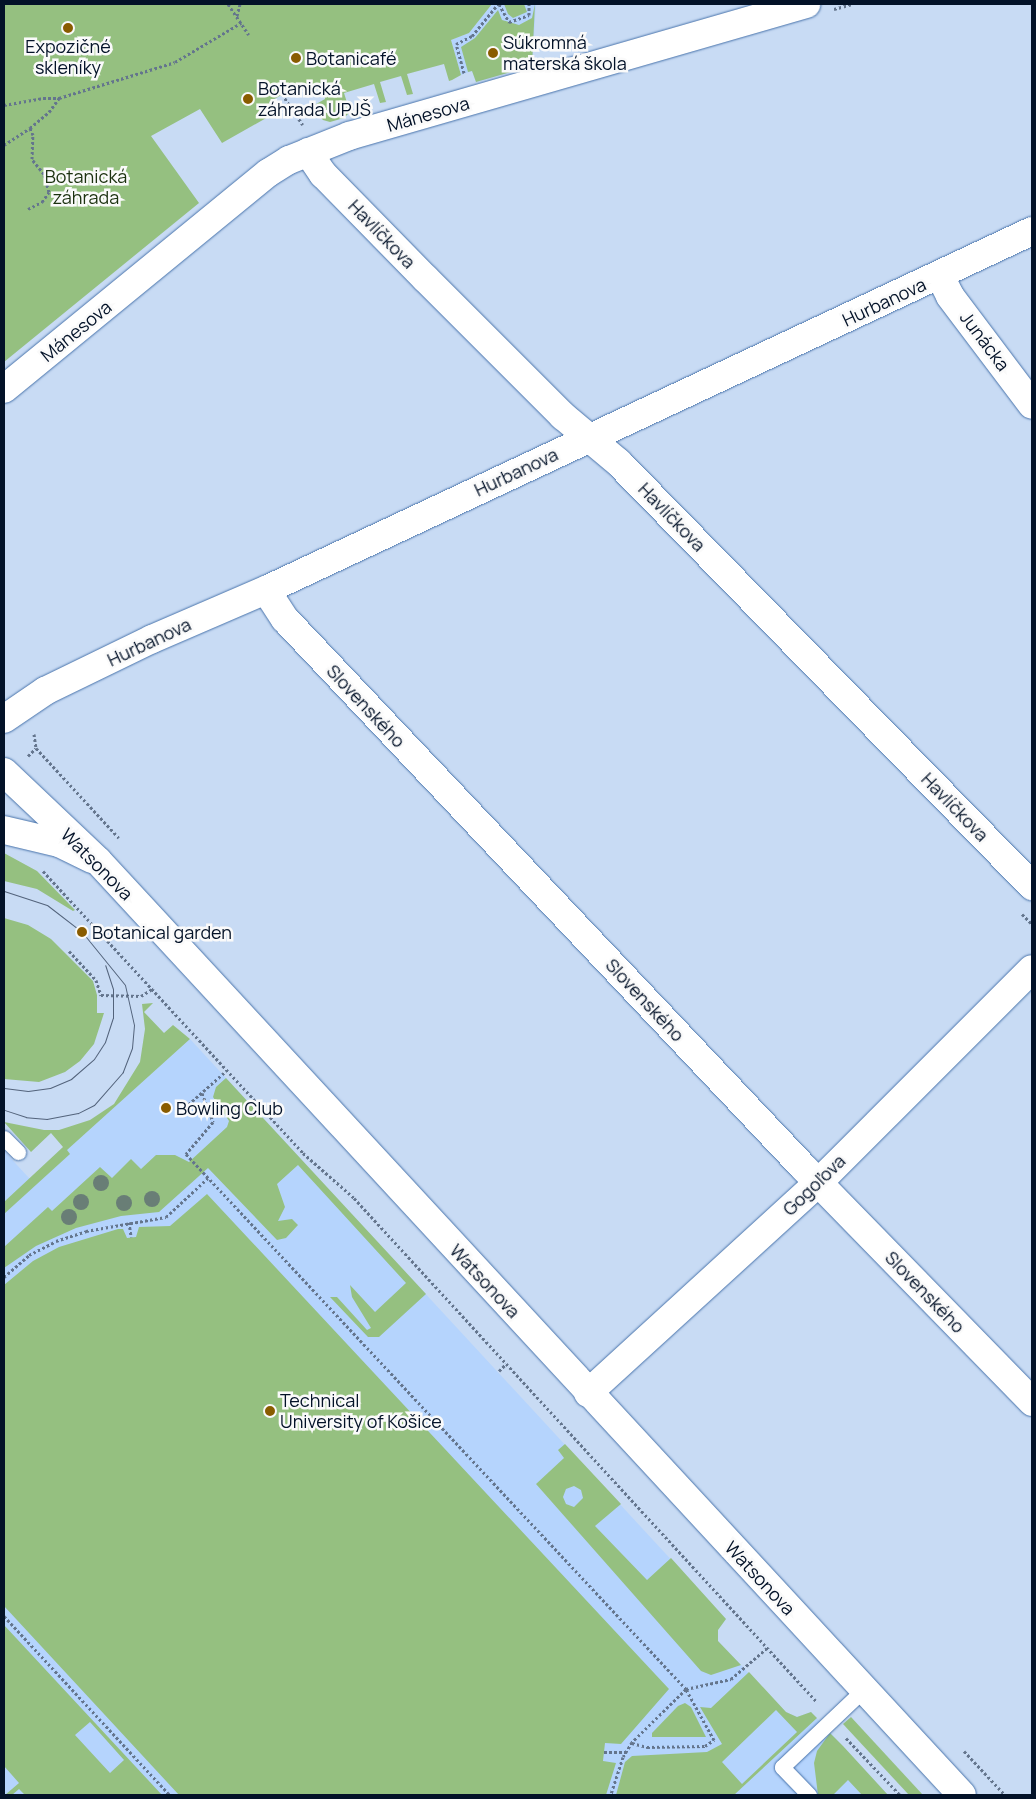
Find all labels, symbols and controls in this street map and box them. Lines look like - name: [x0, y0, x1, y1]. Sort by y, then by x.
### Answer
- marker: Expozičné skleníky: [62, 22, 74, 34]
- place label: Súkromná materská škola: [503, 32, 627, 74]
- place label: Expozičné skleníky: [25, 36, 111, 78]
- place label: Botanicafé: [306, 47, 397, 69]
- marker: Súkromná materská škola: [487, 47, 499, 59]
- marker: Botanicafé: [290, 52, 302, 64]
- place label: Botanická záhrada UPJŠ: [258, 78, 371, 120]
- street label: Mánesova: [384, 92, 472, 136]
- marker: Botanická záhrada UPJŠ: [242, 93, 254, 105]
- park label: Botanická záhrada: [45, 166, 127, 208]
- street label: Havlíčkova: [344, 195, 420, 273]
- street label: Hurbanova: [839, 273, 929, 331]
- street label: Mánesova: [36, 296, 116, 366]
- street label: Junácka: [956, 307, 1014, 375]
- street label: Hurbanova: [471, 443, 561, 501]
- street label: Havlíčkova: [634, 478, 710, 556]
- street label: Hurbanova: [104, 613, 194, 671]
- street label: Slovenského: [322, 660, 410, 752]
- street label: Havlíčkova: [917, 768, 993, 846]
- street label: Watsonova: [57, 824, 137, 904]
- place label: Botanical garden: [92, 921, 232, 943]
- marker: Botanical garden: [76, 926, 88, 938]
- street label: Slovenského: [601, 954, 689, 1046]
- place label: Bowling Club: [176, 1097, 283, 1119]
- marker: Bowling Club: [160, 1102, 172, 1114]
- street label: Gogoľova: [778, 1150, 850, 1220]
- street label: Watsonova: [445, 1240, 525, 1322]
- street label: Slovenského: [881, 1247, 969, 1337]
- place label: Technical University of Košice: [280, 1390, 442, 1432]
- marker: Technical University of Košice: [264, 1405, 276, 1417]
- street label: Watsonova: [720, 1537, 800, 1619]

